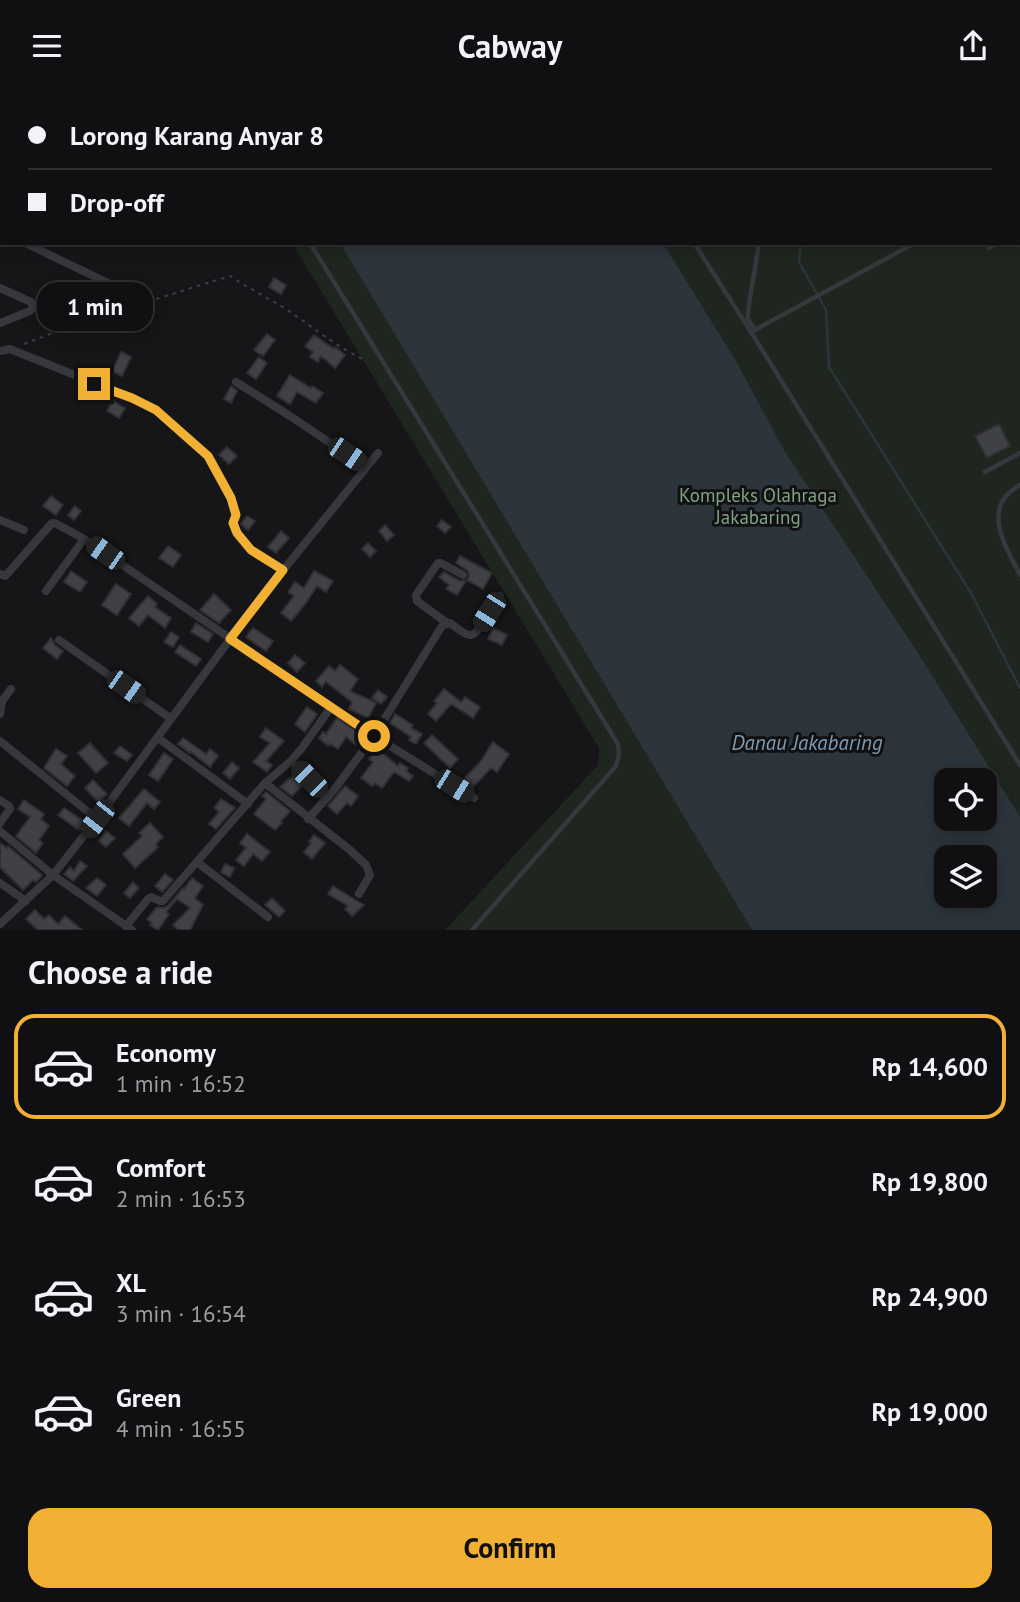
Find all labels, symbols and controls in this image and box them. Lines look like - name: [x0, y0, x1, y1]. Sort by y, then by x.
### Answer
- text: Cabway: [458, 25, 562, 67]
- icon: menu: [28, 27, 66, 65]
- icon: share: [954, 27, 992, 65]
- text: Lorong Karang Anyar 8: [70, 119, 324, 152]
- text: Drop-off: [70, 186, 164, 219]
- callout: 1 min: [36, 282, 152, 331]
- text: 1 min: [67, 292, 123, 321]
- route end: [78, 368, 110, 400]
- car: [324, 434, 371, 474]
- park label: Kompleks Olahraga Jakabaring: [679, 483, 837, 529]
- car: [82, 532, 129, 574]
- car: [469, 589, 510, 635]
- car: [103, 666, 150, 708]
- route start: [358, 720, 390, 752]
- water label: Danau Jakabaring: [731, 729, 883, 756]
- car: [287, 757, 332, 801]
- car: [431, 766, 478, 806]
- map controls: [934, 768, 997, 908]
- button: locate: [934, 768, 997, 831]
- car: [76, 796, 119, 842]
- button: layers: [934, 845, 997, 908]
- text: Choose a ride: [28, 951, 213, 993]
- icon: car: [32, 1035, 95, 1098]
- text: Economy: [116, 1036, 216, 1069]
- text: Rp 14,600: [871, 1050, 988, 1083]
- text: 1 min · 16:52: [116, 1069, 246, 1098]
- icon: car: [32, 1150, 95, 1213]
- text: Comfort: [116, 1151, 206, 1184]
- text: Rp 19,800: [871, 1165, 988, 1198]
- text: 2 min · 16:53: [116, 1184, 246, 1213]
- icon: car: [32, 1265, 95, 1328]
- text: XL: [116, 1266, 146, 1299]
- text: Rp 24,900: [871, 1280, 988, 1313]
- text: 3 min · 16:54: [116, 1299, 246, 1328]
- icon: car: [32, 1380, 95, 1443]
- text: Green: [116, 1381, 181, 1414]
- text: Rp 19,000: [871, 1395, 988, 1428]
- text: 4 min · 16:55: [116, 1414, 246, 1443]
- button: Confirm: [28, 1508, 992, 1588]

